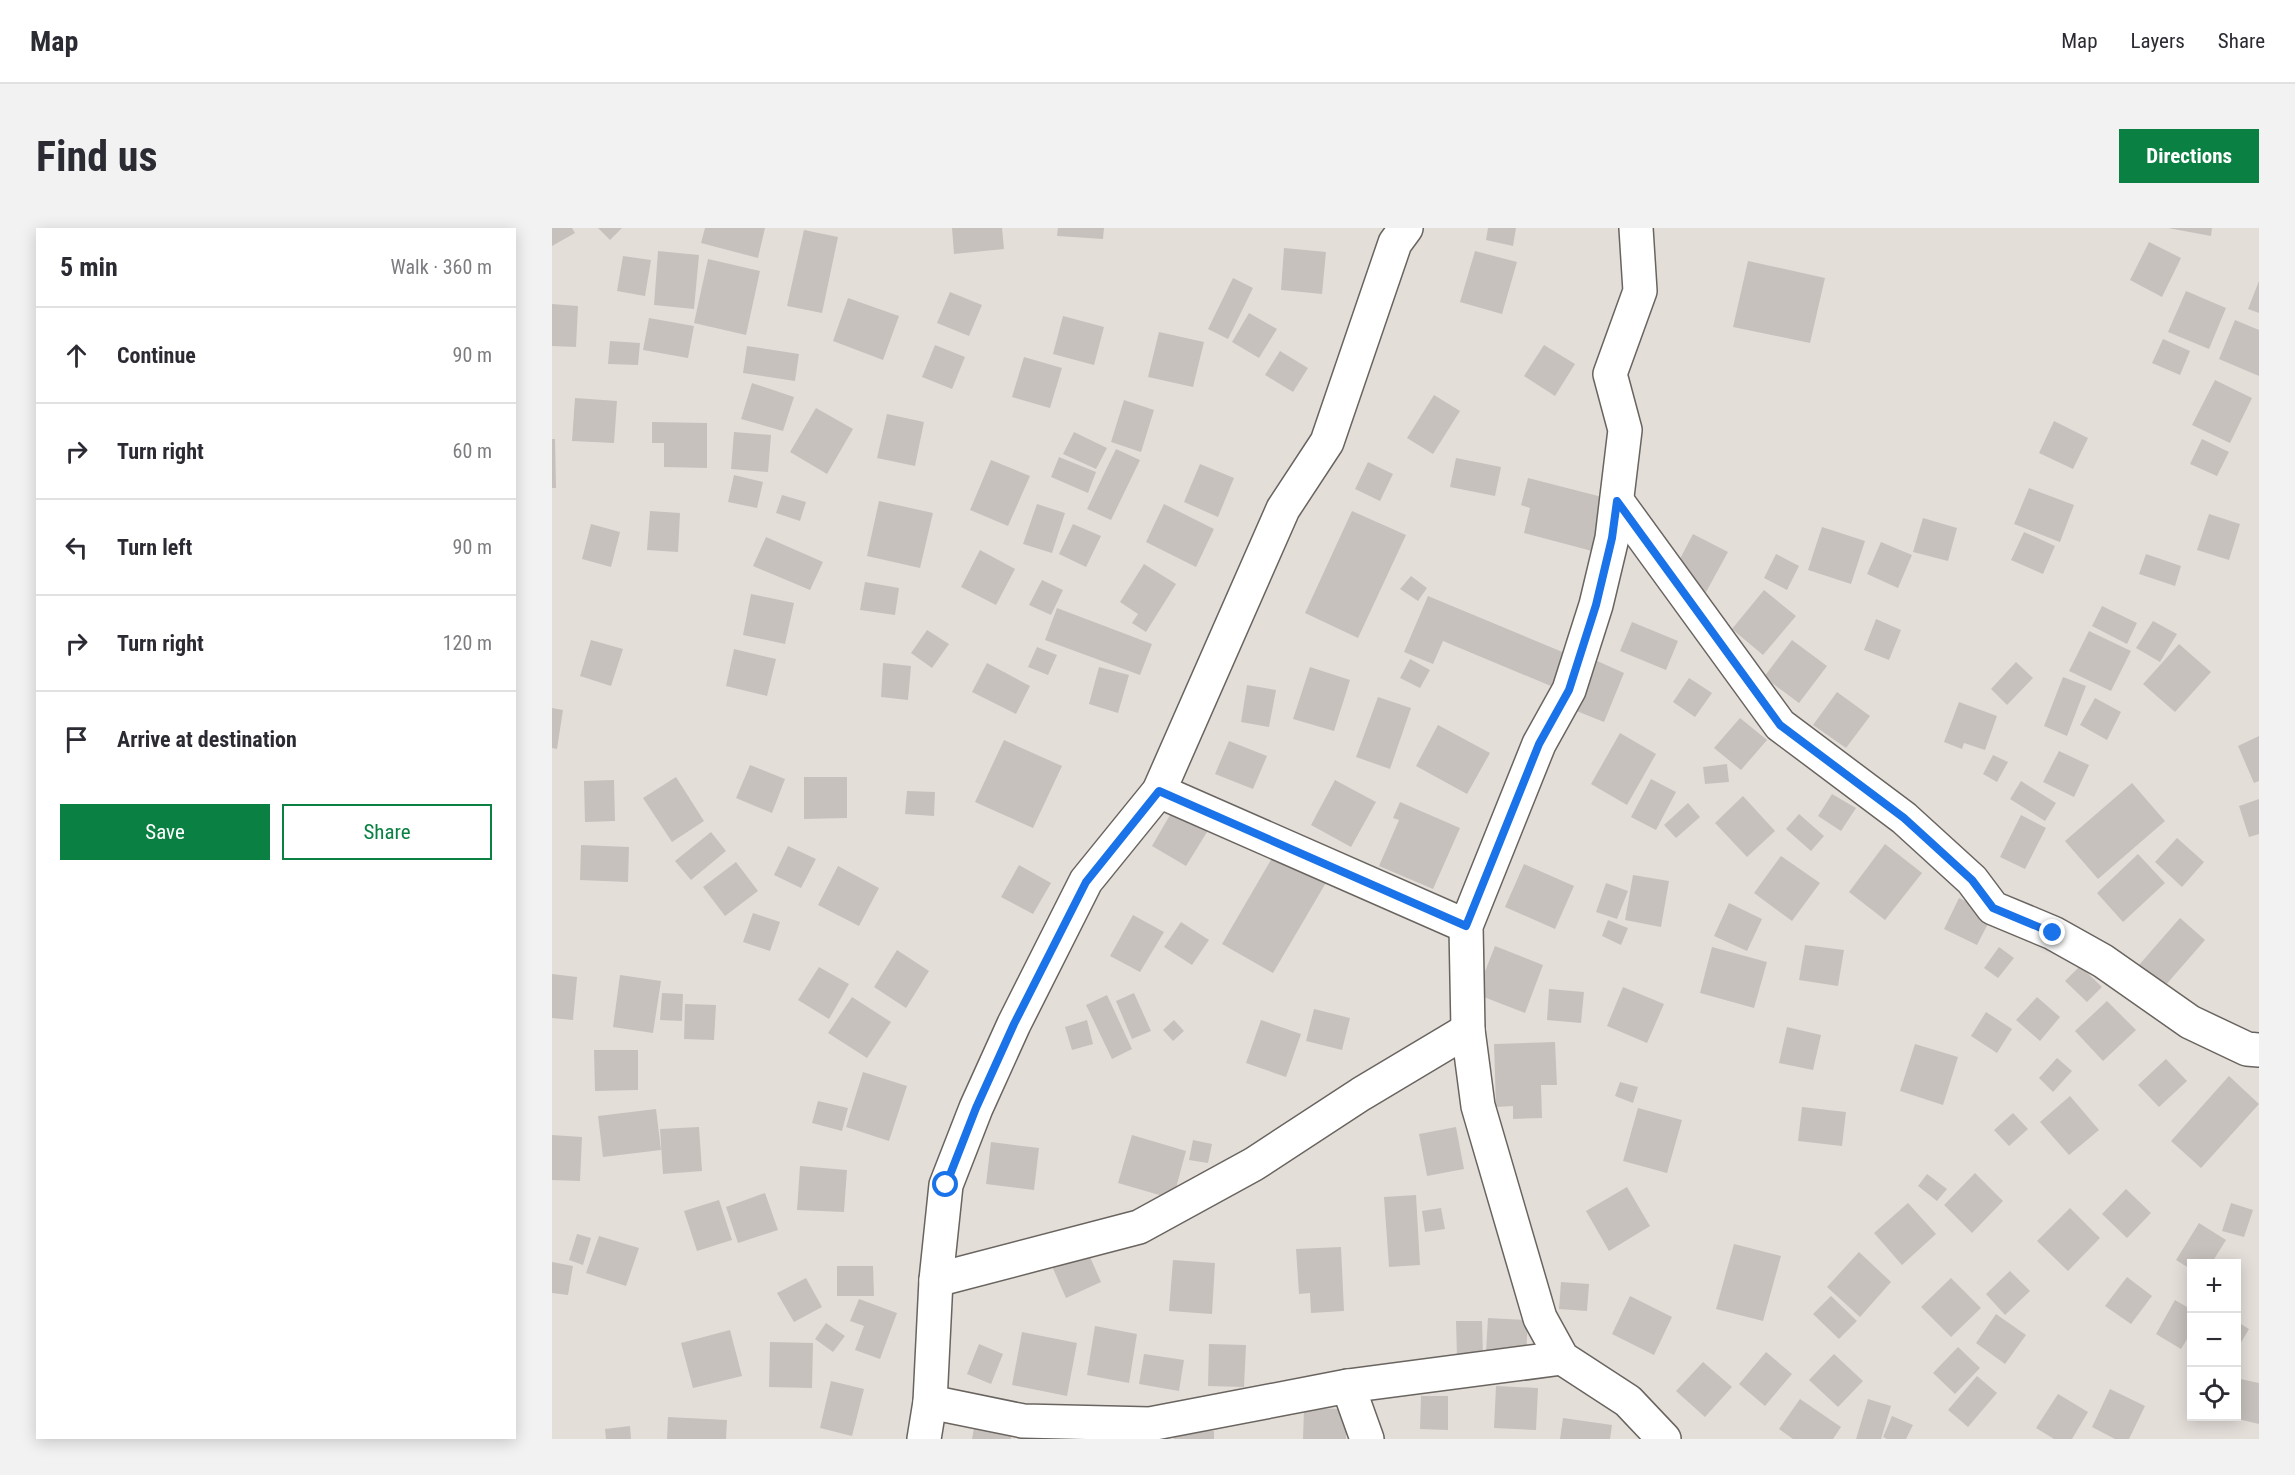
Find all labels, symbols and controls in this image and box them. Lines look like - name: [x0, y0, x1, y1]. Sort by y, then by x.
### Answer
- text: Map: [30, 25, 78, 58]
- text: Map: [2061, 29, 2098, 53]
- text: Layers: [2131, 29, 2185, 53]
- text: Share: [2218, 29, 2265, 53]
- button: Directions: [2119, 129, 2259, 183]
- text: Find us: [36, 132, 157, 181]
- text: 5 min: [60, 252, 118, 282]
- text: Walk · 360 m: [391, 255, 492, 279]
- icon: ahead: [60, 339, 93, 372]
- text: Continue: [117, 343, 196, 368]
- text: 90 m: [453, 343, 492, 367]
- icon: right: [60, 435, 93, 468]
- text: Turn right: [117, 439, 204, 464]
- text: 60 m: [453, 439, 492, 463]
- icon: left: [60, 531, 93, 564]
- text: Turn left: [117, 535, 192, 560]
- text: 90 m: [453, 535, 492, 559]
- icon: right: [60, 627, 93, 660]
- text: Turn right: [117, 631, 204, 656]
- text: 120 m: [443, 631, 492, 655]
- icon: arrive: [60, 723, 93, 756]
- text: Arrive at destination: [117, 727, 297, 752]
- button: Save: [60, 804, 270, 860]
- button: Share: [282, 804, 492, 860]
- route end: [2039, 919, 2065, 945]
- route start: [932, 1171, 958, 1197]
- map controls: [2187, 1259, 2241, 1421]
- button: +: [2187, 1259, 2241, 1313]
- button: −: [2187, 1313, 2241, 1367]
- button: locate: [2187, 1367, 2241, 1421]

